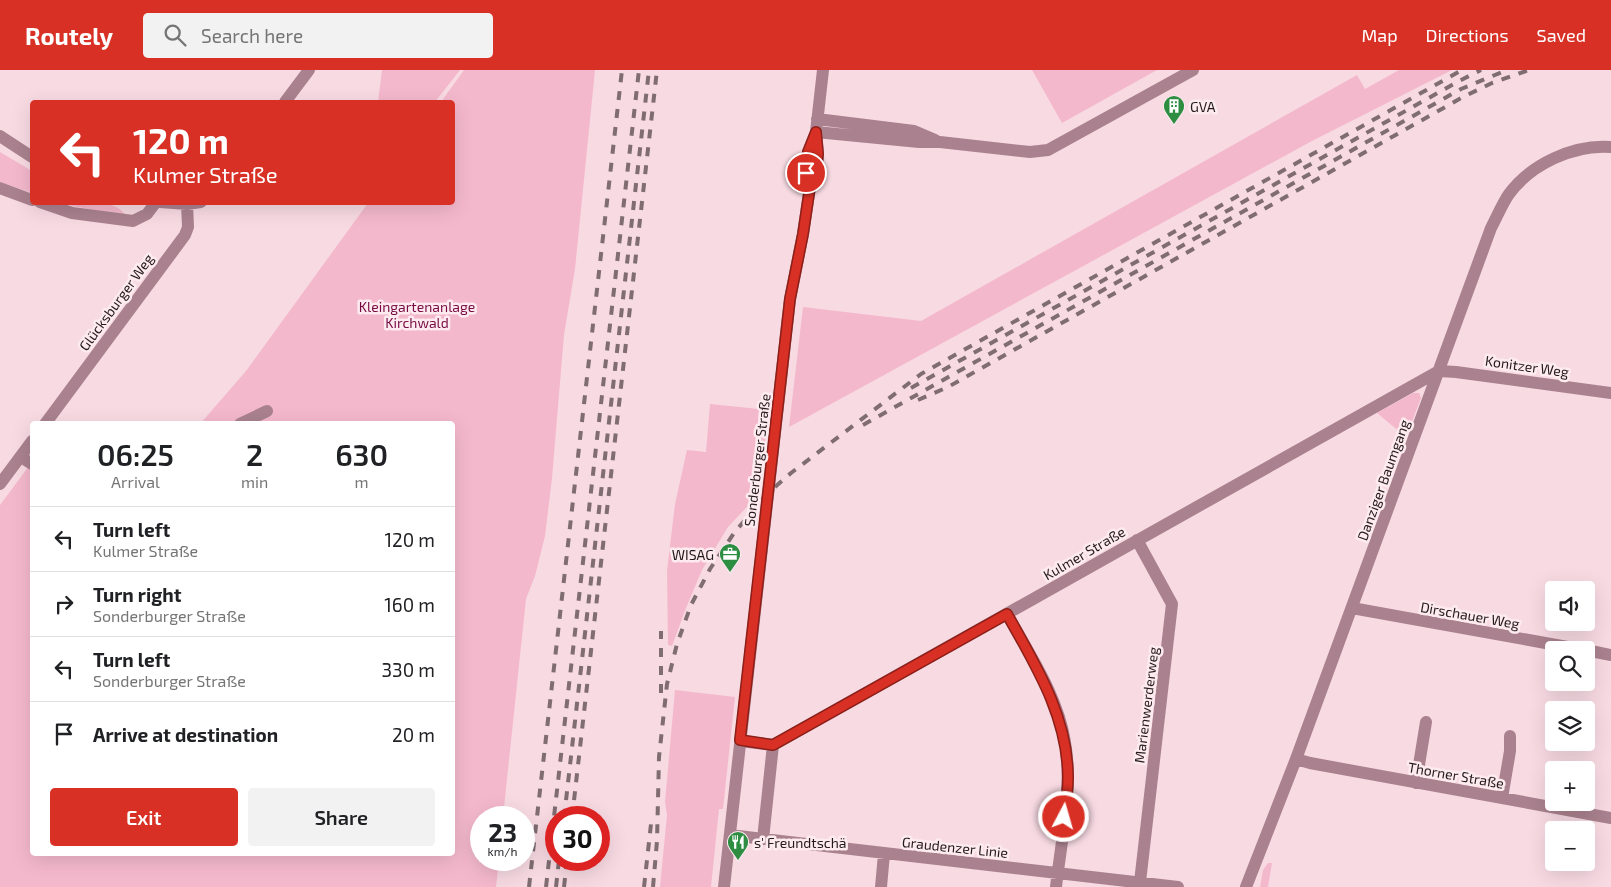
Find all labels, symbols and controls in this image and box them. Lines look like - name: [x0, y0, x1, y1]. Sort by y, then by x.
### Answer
- search box: [143, 13, 493, 58]
- text: Routely: [25, 21, 113, 50]
- icon: search: [161, 21, 189, 49]
- text: Search here: [201, 24, 303, 47]
- text: Map: [1361, 24, 1398, 46]
- text: Directions: [1426, 24, 1509, 46]
- text: Saved: [1537, 24, 1586, 46]
- building icon: GVA: [1162, 94, 1186, 125]
- place label: GVA: [1190, 98, 1216, 115]
- text: 120 m: [133, 119, 229, 161]
- icon: left: [50, 120, 115, 185]
- pin: [785, 152, 827, 194]
- icon: arrive: [792, 159, 820, 187]
- text: Kulmer Straße: [133, 161, 278, 187]
- street label: Glücksburger Weg: [75, 250, 157, 354]
- park label: Kleingartenanlage Kirchwald: [359, 298, 475, 331]
- street label: Konitzer Weg: [1484, 352, 1570, 380]
- street label: Sonderburger Straße: [740, 393, 774, 527]
- street label: Danziger Baumgang: [1353, 417, 1413, 543]
- text: 06:25: [97, 436, 174, 472]
- text: 2: [246, 436, 263, 472]
- text: 630: [335, 436, 388, 472]
- text: Arrival: [111, 472, 160, 491]
- text: min: [241, 472, 268, 491]
- text: m: [355, 472, 369, 491]
- text: Turn left: [93, 518, 170, 541]
- street label: Kulmer Straße: [1040, 523, 1128, 583]
- icon: left: [50, 525, 78, 553]
- text: 120 m: [384, 528, 435, 551]
- text: Kulmer Straße: [93, 541, 198, 560]
- office icon: WISAG: [718, 542, 742, 573]
- place label: WISAG: [672, 546, 714, 563]
- map controls: [1545, 581, 1595, 871]
- button: sound: [1545, 581, 1595, 631]
- text: Turn right: [93, 583, 181, 606]
- icon: right: [50, 590, 78, 618]
- text: 160 m: [384, 593, 435, 616]
- street label: Dirschauer Weg: [1419, 598, 1521, 632]
- text: Sonderburger Straße: [93, 606, 246, 625]
- button: search: [1545, 641, 1595, 691]
- street label: Marienwerderweg: [1130, 646, 1162, 764]
- text: Turn left: [93, 648, 170, 671]
- icon: left: [50, 655, 78, 683]
- text: 330 m: [382, 658, 435, 681]
- text: Sonderburger Straße: [93, 671, 246, 690]
- button: layers: [1545, 701, 1595, 751]
- icon: arrive: [50, 720, 78, 748]
- text: Arrive at destination: [93, 723, 278, 746]
- text: 20 m: [392, 723, 435, 746]
- street label: Thorner Straße: [1407, 758, 1505, 792]
- button: +: [1545, 761, 1595, 811]
- button: Exit: [50, 788, 238, 846]
- button: Share: [248, 788, 435, 846]
- position arrow: [1037, 790, 1089, 842]
- speed limit sign: 30: [545, 806, 610, 871]
- text: 23: [488, 817, 517, 847]
- button: −: [1545, 821, 1595, 871]
- restaurant icon: s' Freundtschä: [726, 830, 750, 861]
- street label: Graudenzer Linie: [901, 833, 1009, 861]
- place label: s' Freundtschä: [754, 834, 846, 851]
- text: km/h: [488, 844, 517, 858]

